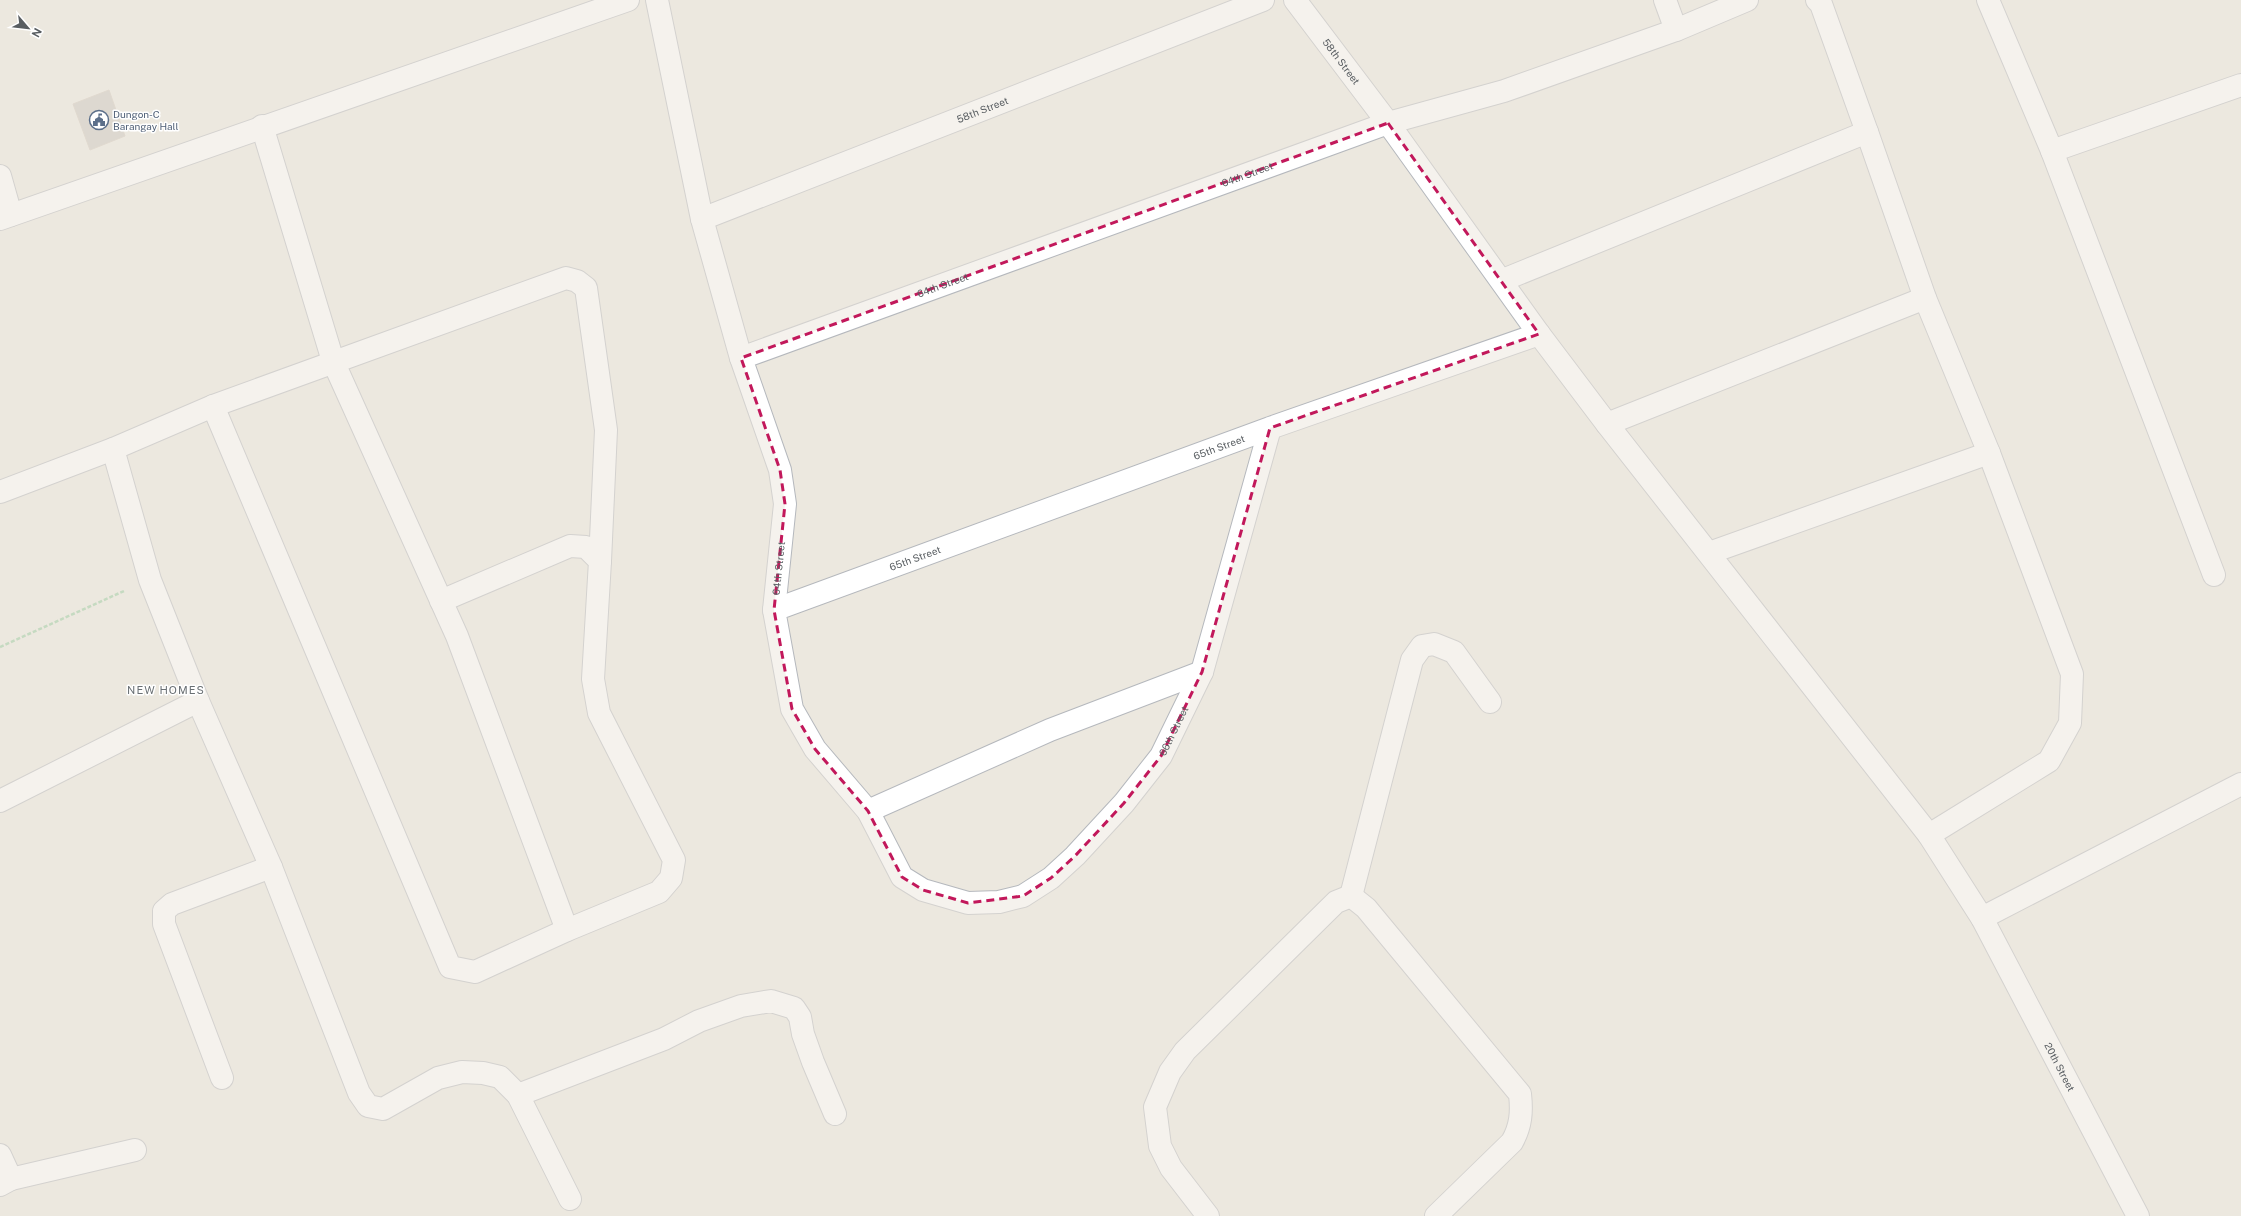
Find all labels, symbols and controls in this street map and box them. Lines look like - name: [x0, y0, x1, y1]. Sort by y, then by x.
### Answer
- north arrow: [8, 8, 48, 48]
- text: N: [30, 26, 44, 39]
- street label: 58th Street: [1320, 36, 1363, 87]
- street label: 58th Street: [955, 94, 1010, 125]
- place label: Dungon-C Barangay Hall: [113, 108, 179, 132]
- public building icon: Dungon-C Barangay Hall: [88, 109, 110, 131]
- street label: 64th Street: [1220, 159, 1275, 189]
- street label: 64th Street: [915, 270, 970, 300]
- street label: 65th Street: [1192, 432, 1246, 462]
- street label: 64th Street: [770, 541, 787, 596]
- street label: 65th Street: [888, 543, 942, 573]
- district label: NEW HOMES: [127, 684, 205, 696]
- street label: 66th Street: [1156, 704, 1190, 758]
- street label: 20th Street: [2042, 1040, 2078, 1093]

